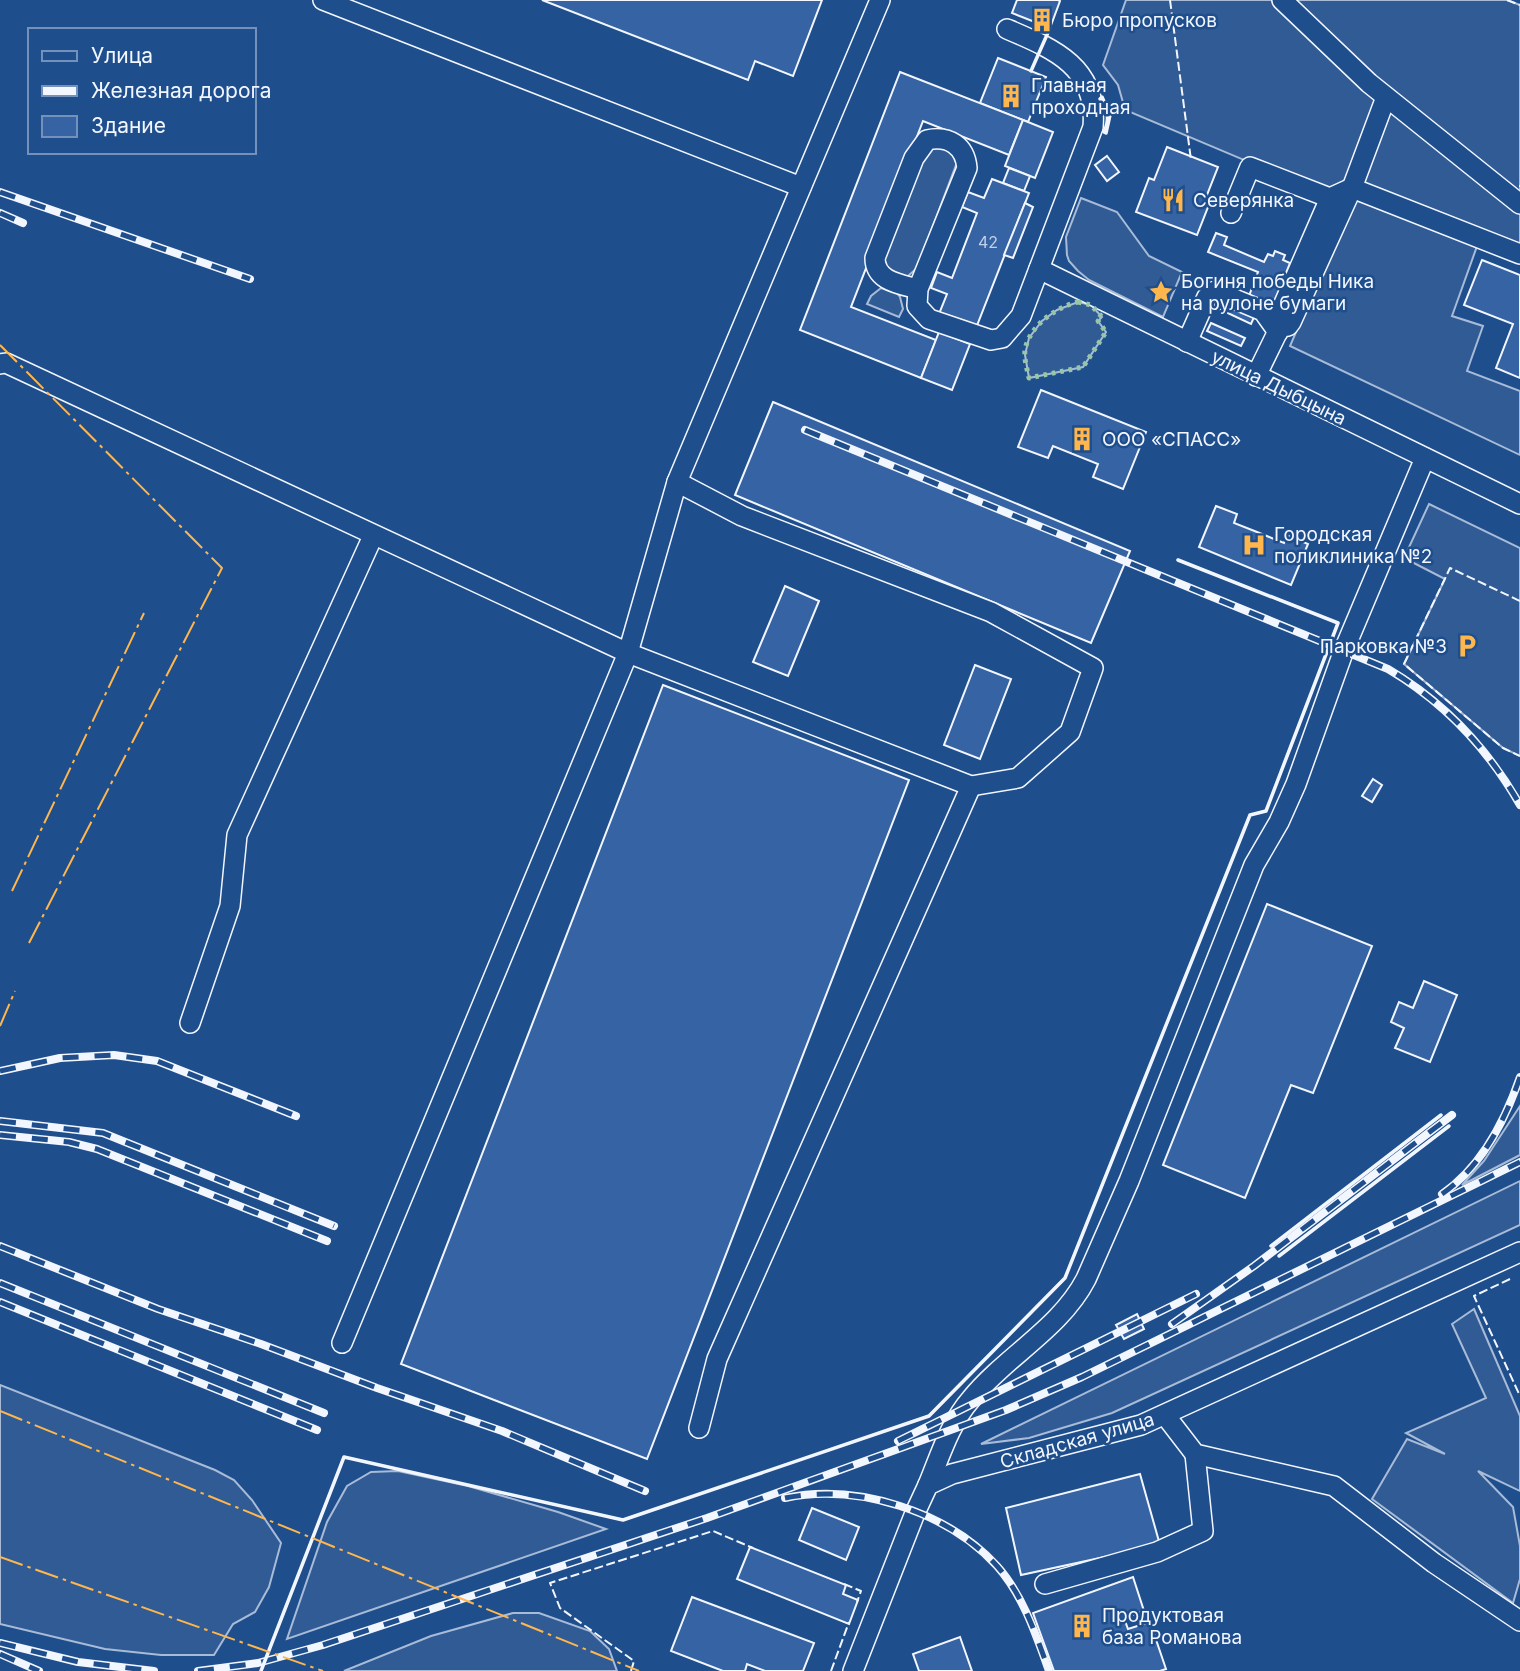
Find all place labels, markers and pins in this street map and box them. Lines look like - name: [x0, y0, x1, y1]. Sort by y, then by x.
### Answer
- building icon: Бюро пропусков: [1028, 6, 1056, 34]
- place label: Бюро пропусков: [1062, 9, 1217, 32]
- place label: Главная проходная: [1031, 74, 1130, 119]
- building icon: Главная проходная: [997, 82, 1025, 110]
- restaurant icon: Северянка: [1159, 186, 1187, 214]
- place label: Северянка: [1193, 189, 1294, 212]
- place label: Богиня победы Ника на рулоне бумаги: [1181, 270, 1374, 315]
- place icon: Богиня победы Ника на рулоне бумаги: [1147, 278, 1175, 306]
- building icon: ООО «СПАСС»: [1068, 425, 1096, 453]
- place label: ООО «СПАСС»: [1102, 428, 1241, 451]
- place label: Городская поликлиника №2: [1274, 523, 1432, 568]
- hospital icon: Городская поликлиника №2: [1240, 531, 1268, 559]
- parking icon: Парковка №3: [1453, 632, 1481, 660]
- place label: Парковка №3: [1320, 635, 1447, 658]
- place label: Продуктовая база Романова: [1102, 1604, 1242, 1649]
- building icon: Продуктовая база Романова: [1068, 1612, 1096, 1640]

